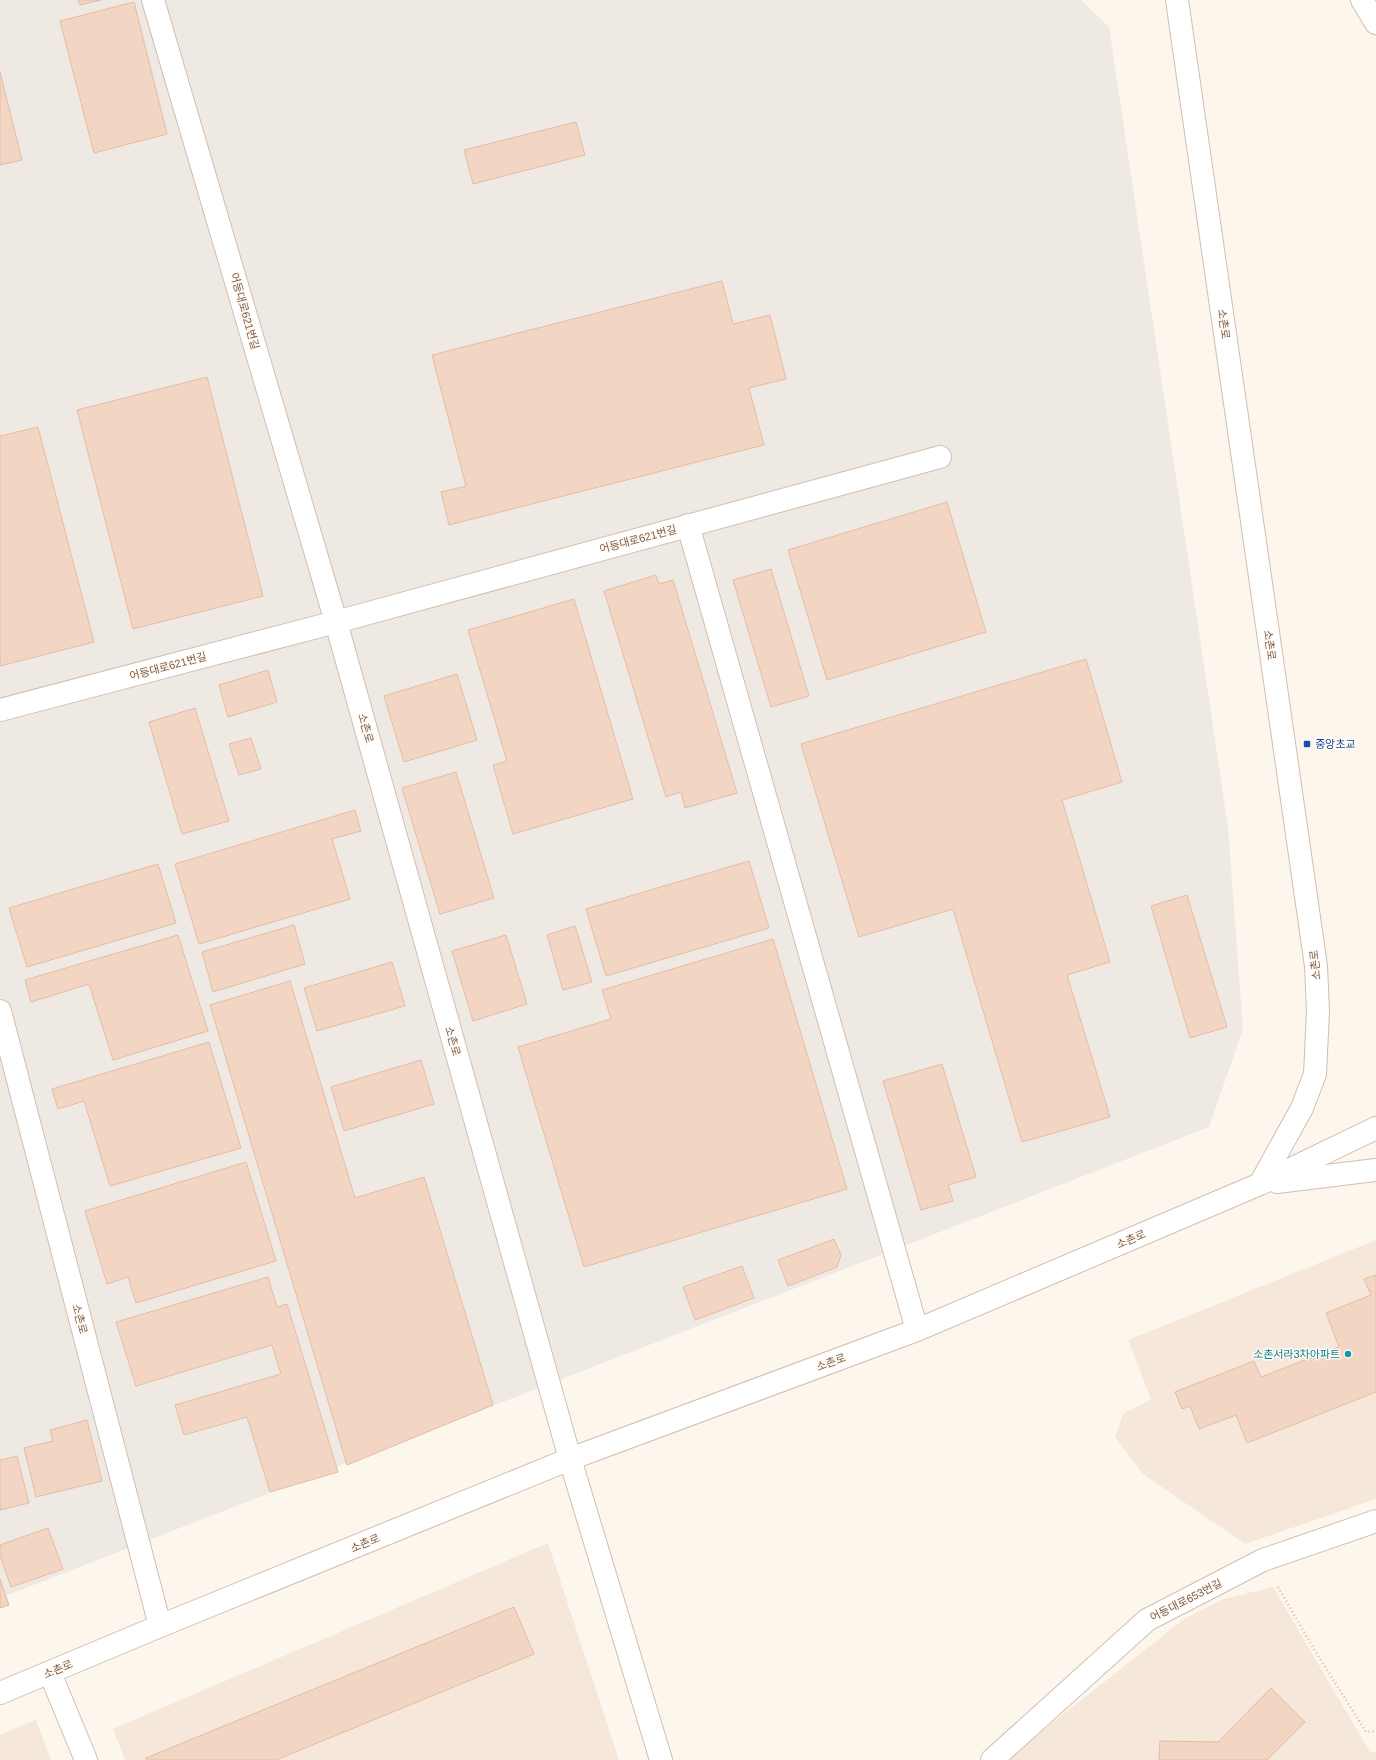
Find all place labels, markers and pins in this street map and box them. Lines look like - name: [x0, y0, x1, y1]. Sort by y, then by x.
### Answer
- place label: 중앙초교: [1315, 738, 1355, 750]
- marker: 중앙초교: [1302, 739, 1312, 749]
- place label: 소촌서라3차아파트: [1253, 1348, 1340, 1360]
- marker: 소촌서라3차아파트: [1343, 1349, 1353, 1359]

